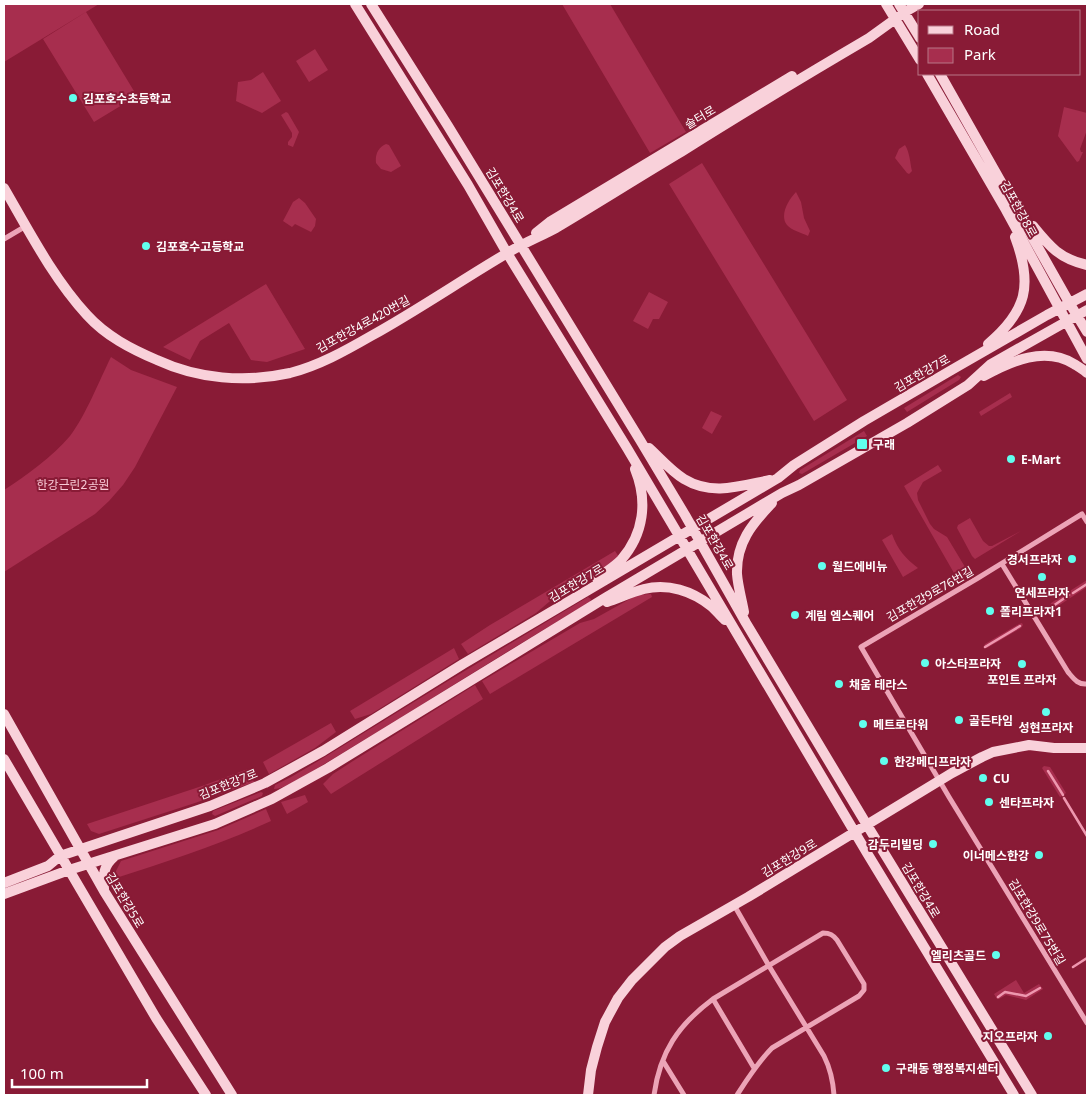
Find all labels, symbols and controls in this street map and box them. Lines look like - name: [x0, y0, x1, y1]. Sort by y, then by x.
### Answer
- legend: [918, 10, 1081, 75]
- text: Road: [964, 19, 1000, 39]
- text: Park: [964, 44, 996, 64]
- place label: 김포호수초등학교: [83, 90, 171, 107]
- marker: 김포호수초등학교: [67, 92, 79, 104]
- street label: 솔터로: [681, 101, 719, 133]
- street label: 김포한강4로: [482, 164, 528, 226]
- street label: 김포한강8로: [997, 178, 1041, 240]
- place label: 김포호수고등학교: [156, 238, 244, 255]
- marker: 김포호수고등학교: [140, 240, 152, 252]
- street label: 김포한강4로420번길: [313, 291, 413, 357]
- street label: 김포한강7로: [891, 350, 953, 396]
- place label: 구래: [873, 436, 895, 453]
- marker: 구래: [855, 437, 869, 451]
- place label: E-Mart: [1021, 451, 1061, 468]
- marker: E-Mart: [1005, 453, 1017, 465]
- park label: 한강근린2공원: [36, 476, 110, 493]
- street label: 김포한강4로: [692, 511, 738, 573]
- place label: 경서프라자: [1007, 551, 1062, 568]
- marker: 경서프라자: [1066, 553, 1078, 565]
- place label: 월드에비뉴: [832, 558, 887, 575]
- street label: 김포한강7로: [545, 560, 607, 606]
- marker: 월드에비뉴: [816, 560, 828, 572]
- street label: 김포한강9로76번길: [883, 562, 977, 626]
- marker: 연세프라자: [1036, 571, 1048, 583]
- place label: 연세프라자: [1014, 584, 1070, 601]
- place label: 폴리프라자1: [1000, 603, 1062, 620]
- marker: 폴리프라자1: [984, 605, 996, 617]
- place label: 계림 엠스퀘어: [805, 607, 874, 624]
- marker: 계림 엠스퀘어: [789, 609, 801, 621]
- place label: 아스타프라자: [935, 655, 1001, 672]
- marker: 아스타프라자: [919, 657, 931, 669]
- marker: 포인트 프라자: [1016, 658, 1028, 670]
- place label: 포인트 프라자: [987, 671, 1057, 688]
- place label: 채움 테라스: [849, 676, 907, 693]
- marker: 채움 테라스: [833, 678, 845, 690]
- marker: 성현프라자: [1040, 706, 1052, 718]
- place label: 골든타임: [969, 712, 1013, 729]
- marker: 골든타임: [953, 714, 965, 726]
- place label: 메트로타워: [873, 716, 928, 733]
- marker: 메트로타워: [857, 718, 869, 730]
- place label: 성현프라자: [1018, 719, 1074, 736]
- place label: 한강메디프라자: [894, 753, 971, 770]
- marker: 한강메디프라자: [878, 755, 890, 767]
- street label: 김포한강7로: [196, 764, 260, 804]
- place label: CU: [993, 770, 1010, 787]
- marker: CU: [977, 772, 989, 784]
- place label: 센타프라자: [999, 794, 1054, 811]
- marker: 센타프라자: [983, 796, 995, 808]
- street label: 김포한강9로: [758, 835, 820, 881]
- place label: 감두리빌딩: [868, 836, 923, 853]
- marker: 감두리빌딩: [927, 838, 939, 850]
- place label: 이너메스한강: [963, 847, 1029, 864]
- marker: 이너메스한강: [1033, 849, 1045, 861]
- street label: 김포한강4로: [898, 859, 944, 921]
- street label: 김포한강5로: [102, 869, 148, 931]
- street label: 김포한강9로75번길: [1005, 876, 1069, 968]
- place label: 엘리츠골드: [931, 947, 986, 964]
- marker: 엘리츠골드: [990, 949, 1002, 961]
- place label: 지오프라자: [983, 1028, 1038, 1045]
- marker: 지오프라자: [1042, 1030, 1054, 1042]
- scale bar: [12, 1056, 148, 1088]
- place label: 구래동 행정복지센터: [896, 1060, 998, 1077]
- marker: 구래동 행정복지센터: [880, 1062, 892, 1074]
- text: 100 m: [20, 1063, 64, 1083]

